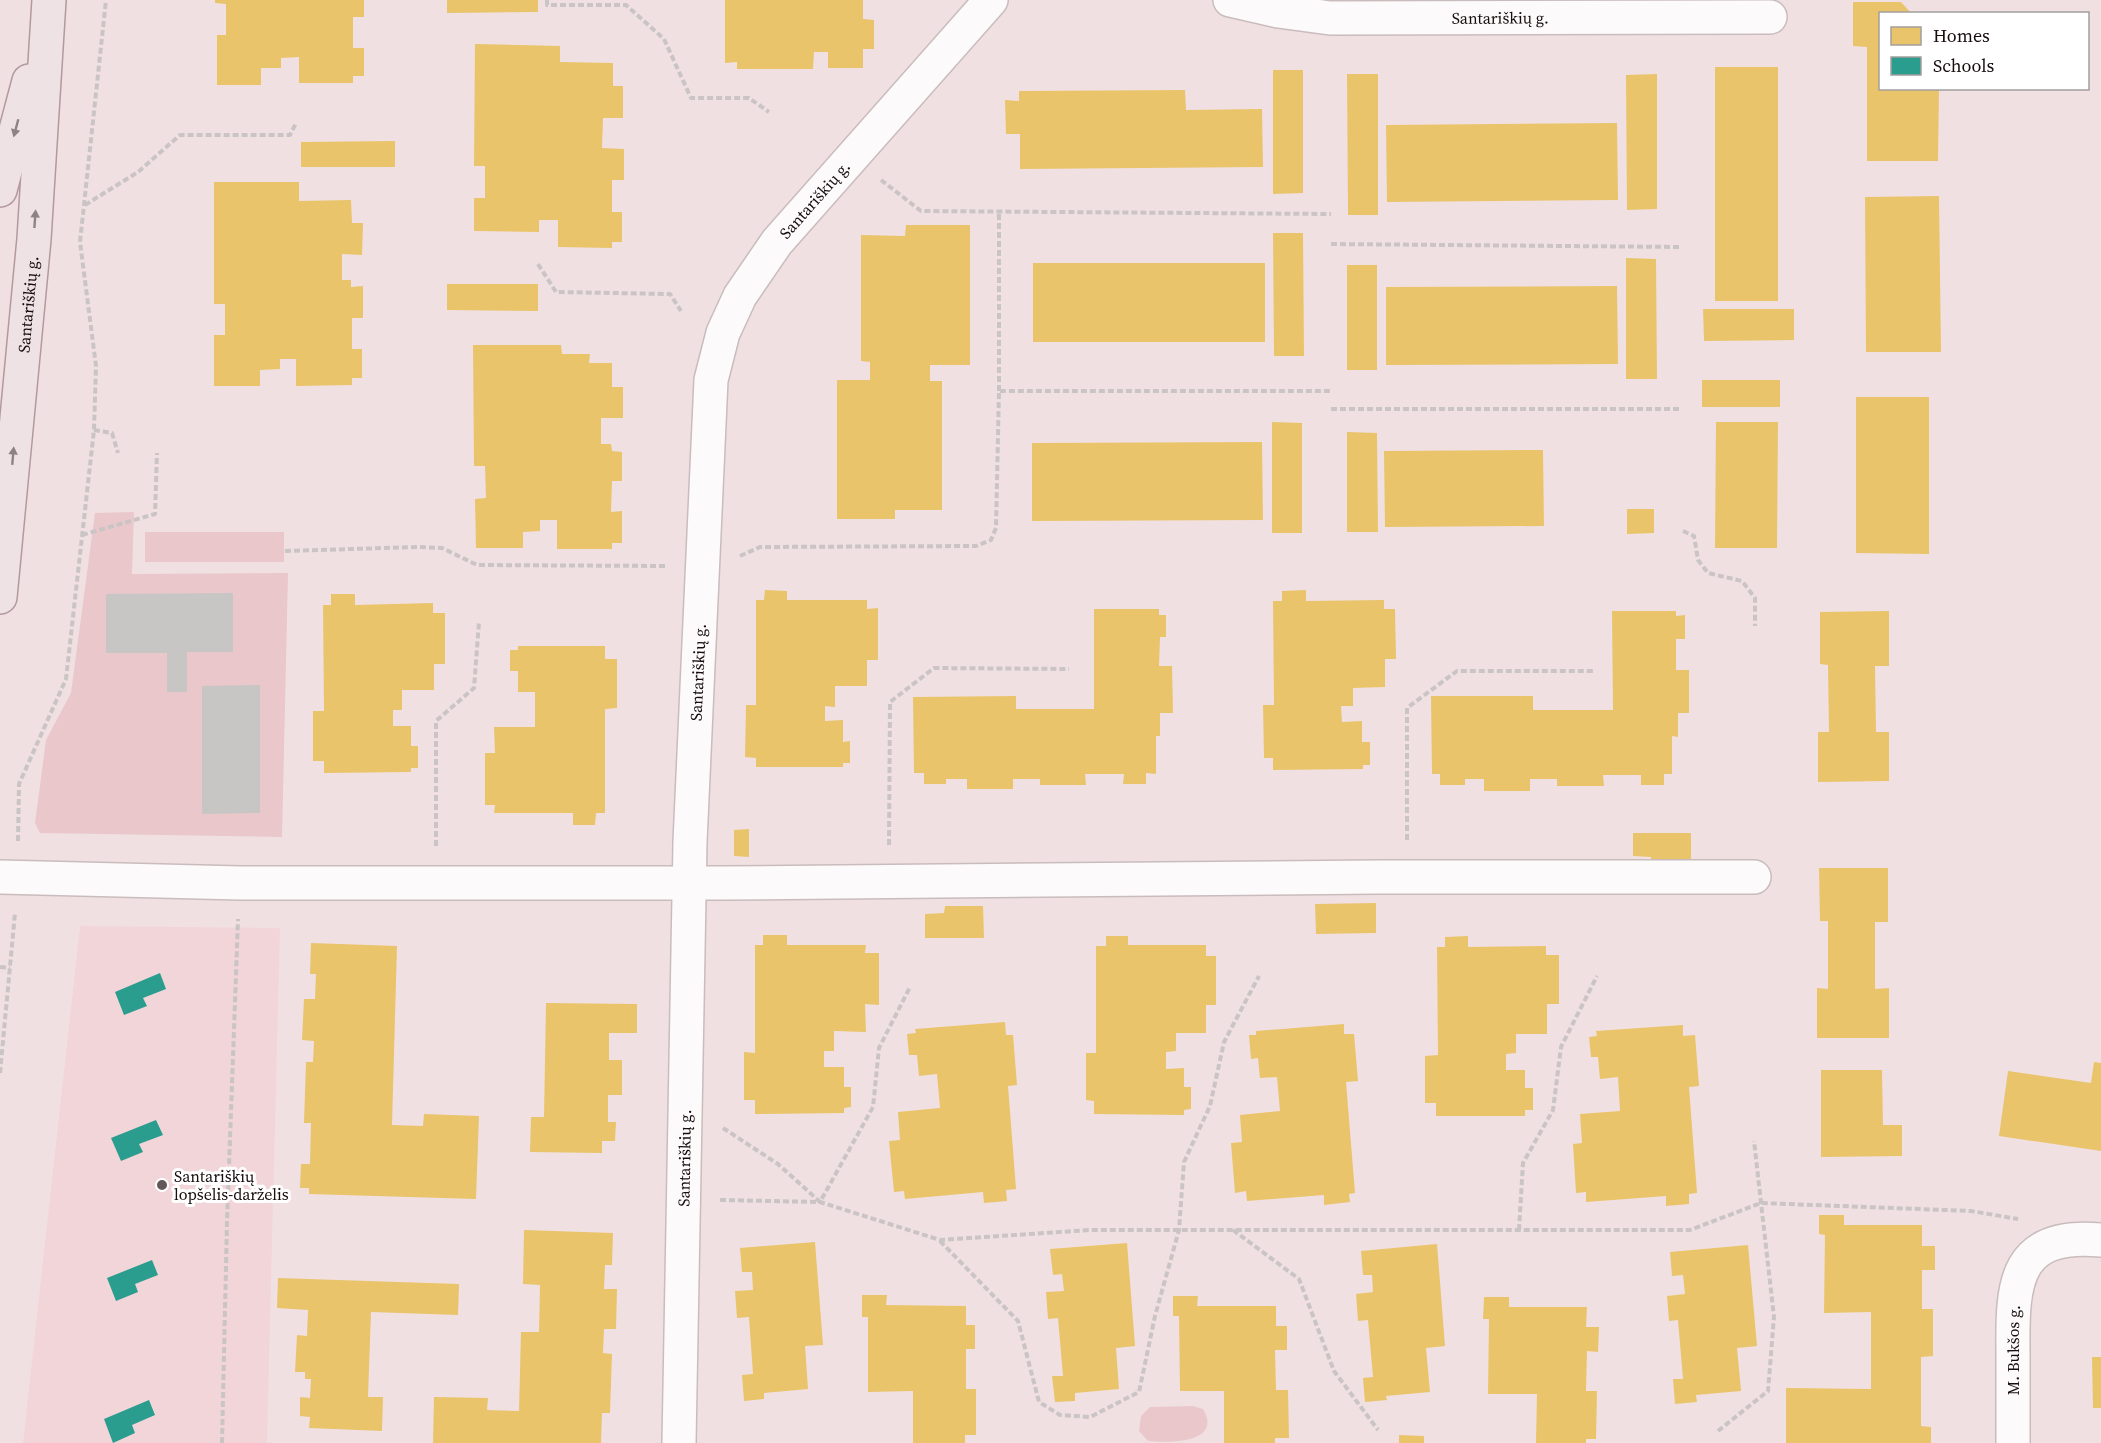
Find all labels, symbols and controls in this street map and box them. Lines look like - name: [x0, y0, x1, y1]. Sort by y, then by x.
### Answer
- street label: Santariškių g.: [1452, 7, 1549, 29]
- legend: [1879, 12, 2089, 90]
- text: Homes: [1933, 23, 1990, 48]
- text: Schools: [1933, 53, 1995, 78]
- one-way arrow: [11, 118, 21, 137]
- street label: Santariškių g.: [774, 156, 855, 243]
- one-way arrow: [30, 210, 39, 229]
- street label: Santariškių g.: [12, 255, 43, 354]
- one-way arrow: [8, 446, 18, 465]
- street label: Santariškių g.: [685, 623, 711, 721]
- street label: Santariškių g.: [672, 1109, 696, 1207]
- place label: Santariškių lopšelis-darželis: [174, 1165, 289, 1205]
- marker: Santariškių lopšelis-darželis: [155, 1178, 169, 1192]
- street label: M. Bukšos g.: [2002, 1304, 2025, 1395]

